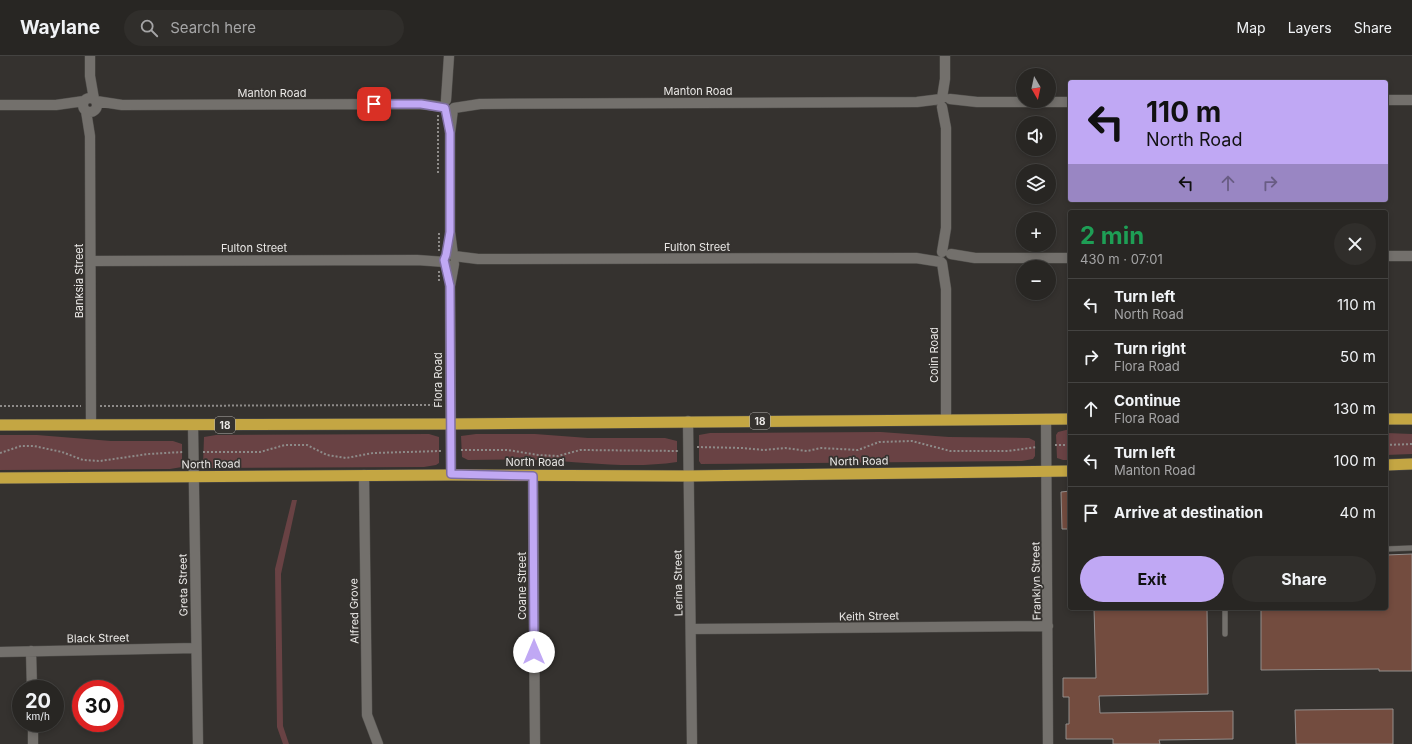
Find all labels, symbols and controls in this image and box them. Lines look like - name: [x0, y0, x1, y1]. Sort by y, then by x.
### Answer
- search box: [124, 10, 404, 46]
- text: Waylane: [20, 16, 100, 39]
- icon: search: [138, 17, 160, 39]
- text: Search here: [170, 18, 256, 37]
- text: Map: [1237, 19, 1266, 36]
- text: Layers: [1288, 19, 1332, 36]
- text: Share: [1354, 19, 1392, 36]
- north arrow: [1016, 68, 1056, 108]
- map controls: [1016, 68, 1056, 300]
- street label: Manton Road: [664, 84, 732, 98]
- street label: Manton Road: [238, 86, 306, 100]
- pin: [357, 87, 391, 121]
- icon: arrive: [363, 93, 385, 115]
- text: 110 m: [1146, 95, 1221, 129]
- icon: left: [1080, 96, 1132, 148]
- button: sound: [1016, 116, 1056, 156]
- text: North Road: [1146, 129, 1242, 150]
- button: layers: [1016, 164, 1056, 204]
- icon: left: [1175, 172, 1197, 194]
- icon: ahead: [1217, 172, 1239, 194]
- icon: right: [1259, 172, 1281, 194]
- button: +: [1016, 212, 1056, 252]
- text: 2 min: [1080, 221, 1144, 250]
- button: close: [1334, 223, 1376, 265]
- street label: Fulton Street: [664, 240, 730, 254]
- street label: Fulton Street: [221, 241, 287, 255]
- street label: Banksia Street: [72, 243, 86, 318]
- text: 430 m · 07:01: [1080, 251, 1163, 267]
- button: −: [1016, 260, 1056, 300]
- text: Turn left: [1114, 287, 1175, 306]
- icon: left: [1080, 294, 1102, 316]
- text: 110 m: [1337, 295, 1376, 314]
- text: North Road: [1114, 306, 1184, 322]
- street label: Colin Road: [927, 327, 941, 383]
- text: Turn right: [1114, 339, 1186, 358]
- icon: right: [1080, 346, 1102, 368]
- text: 50 m: [1340, 347, 1376, 366]
- street label: Flora Road: [431, 352, 445, 408]
- text: Flora Road: [1114, 358, 1180, 374]
- text: Continue: [1114, 391, 1181, 410]
- icon: ahead: [1080, 398, 1102, 420]
- text: 130 m: [1334, 399, 1376, 418]
- text: Flora Road: [1114, 410, 1180, 426]
- road number: 18: [750, 413, 770, 429]
- road number: 18: [215, 417, 235, 433]
- text: Turn left: [1114, 443, 1175, 462]
- icon: left: [1080, 450, 1102, 472]
- text: 100 m: [1334, 451, 1376, 470]
- street label: North Road: [829, 453, 889, 469]
- street label: North Road: [506, 455, 564, 469]
- street label: North Road: [181, 456, 241, 472]
- text: Manton Road: [1114, 462, 1195, 478]
- icon: arrive: [1080, 502, 1102, 524]
- text: Arrive at destination: [1114, 503, 1263, 522]
- text: 40 m: [1339, 503, 1376, 522]
- street label: Franklyn Street: [1028, 541, 1044, 620]
- street label: Lerina Street: [670, 549, 686, 616]
- street label: Coane Street: [515, 552, 529, 620]
- street label: Greta Street: [175, 553, 191, 616]
- button: Exit: [1080, 556, 1224, 602]
- button: Share: [1232, 556, 1376, 602]
- street label: Alfred Grove: [346, 578, 362, 644]
- street label: Keith Street: [839, 608, 900, 624]
- street label: Black Street: [67, 630, 130, 646]
- position arrow: [513, 631, 555, 673]
- speed limit sign: 30: [72, 680, 124, 732]
- text: 20: [25, 689, 51, 713]
- text: km/h: [26, 710, 50, 722]

